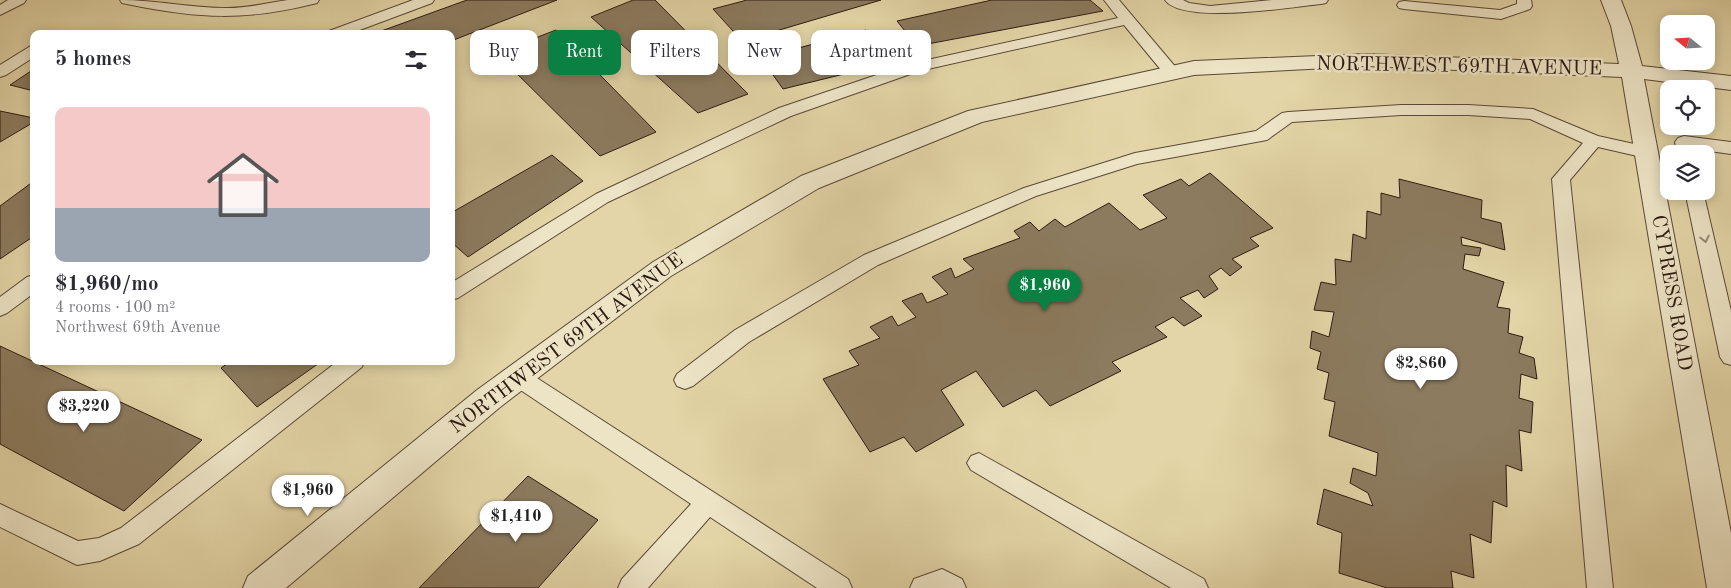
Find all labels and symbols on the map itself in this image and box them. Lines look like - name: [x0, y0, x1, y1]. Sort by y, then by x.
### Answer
- north arrow: [1660, 15, 1715, 70]
- street label: NORTHWEST 69TH AVENUE: [1316, 55, 1602, 79]
- street label: CYPRESS ROAD: [1647, 213, 1695, 373]
- one-way arrow: [1699, 234, 1710, 243]
- street label: NORTHWEST 69TH AVENUE: [447, 250, 687, 438]
- pin: $1,960: [1004, 270, 1086, 312]
- pin: $2,860: [1380, 348, 1462, 390]
- pin: $3,220: [43, 390, 125, 433]
- pin: $1,960: [267, 474, 349, 517]
- pin: $1,410: [475, 500, 557, 543]

